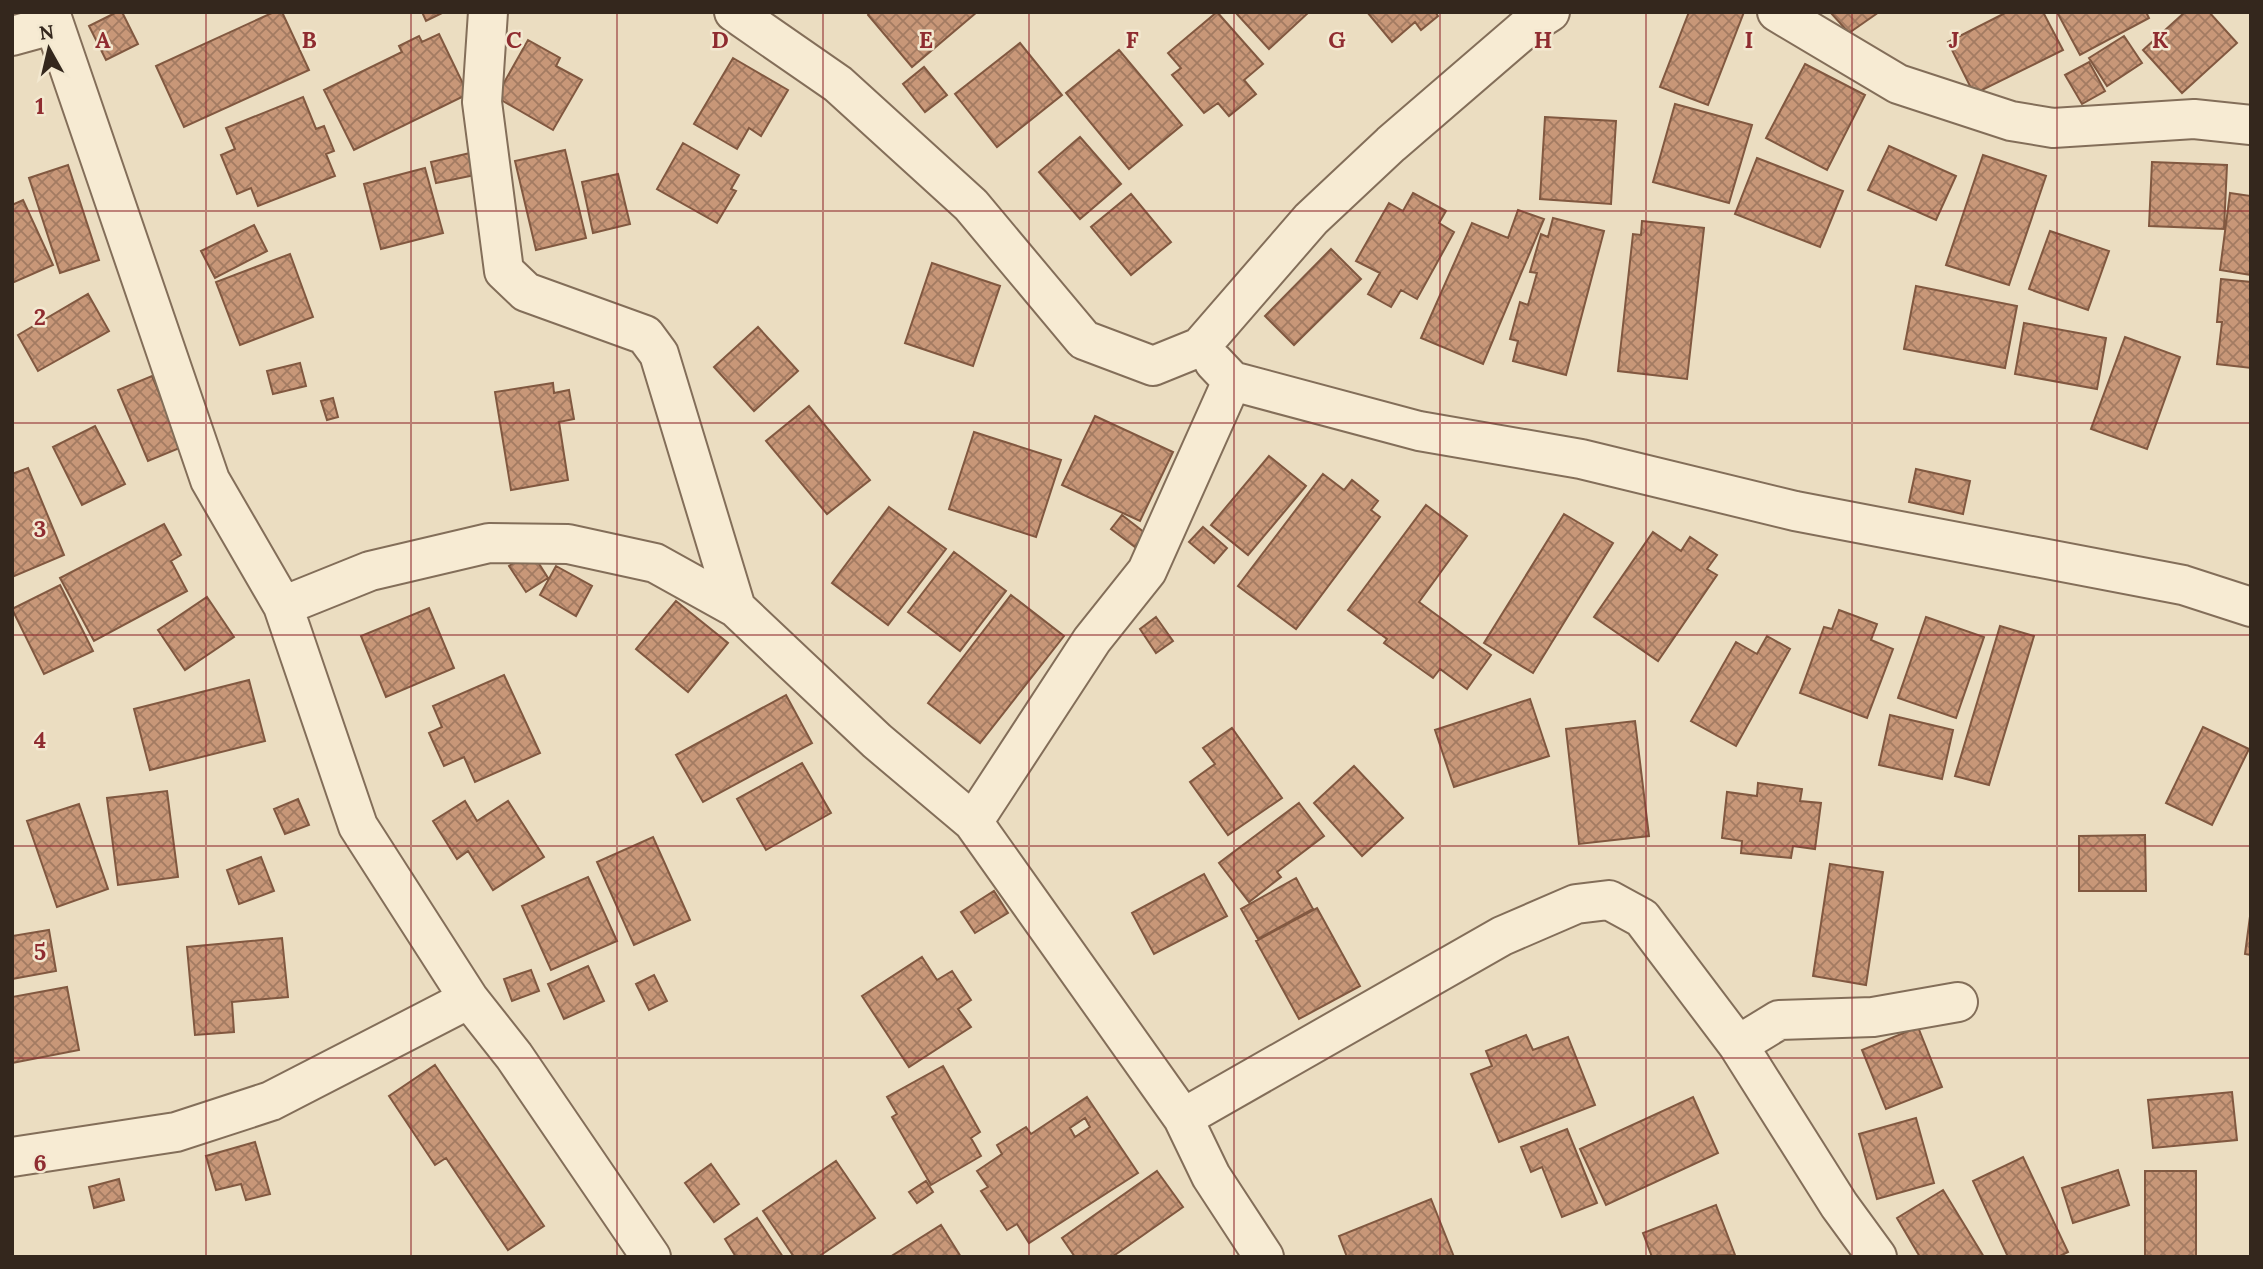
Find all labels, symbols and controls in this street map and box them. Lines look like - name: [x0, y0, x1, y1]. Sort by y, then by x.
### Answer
- north arrow: [14, 14, 84, 84]
- text: N: [38, 19, 56, 45]
- text: A: [95, 25, 111, 54]
- text: B: [301, 25, 317, 54]
- text: C: [506, 25, 522, 54]
- text: D: [711, 25, 729, 54]
- text: E: [919, 25, 933, 54]
- text: F: [1125, 25, 1139, 54]
- text: G: [1328, 25, 1346, 54]
- text: H: [1534, 25, 1552, 54]
- text: I: [1745, 25, 1753, 54]
- text: J: [1949, 25, 1959, 54]
- text: K: [2152, 25, 2169, 54]
- text: 1: [35, 91, 45, 120]
- text: 2: [34, 302, 46, 331]
- text: 3: [34, 514, 46, 543]
- text: 4: [34, 725, 46, 754]
- text: 5: [34, 937, 46, 966]
- text: 6: [33, 1148, 47, 1177]

